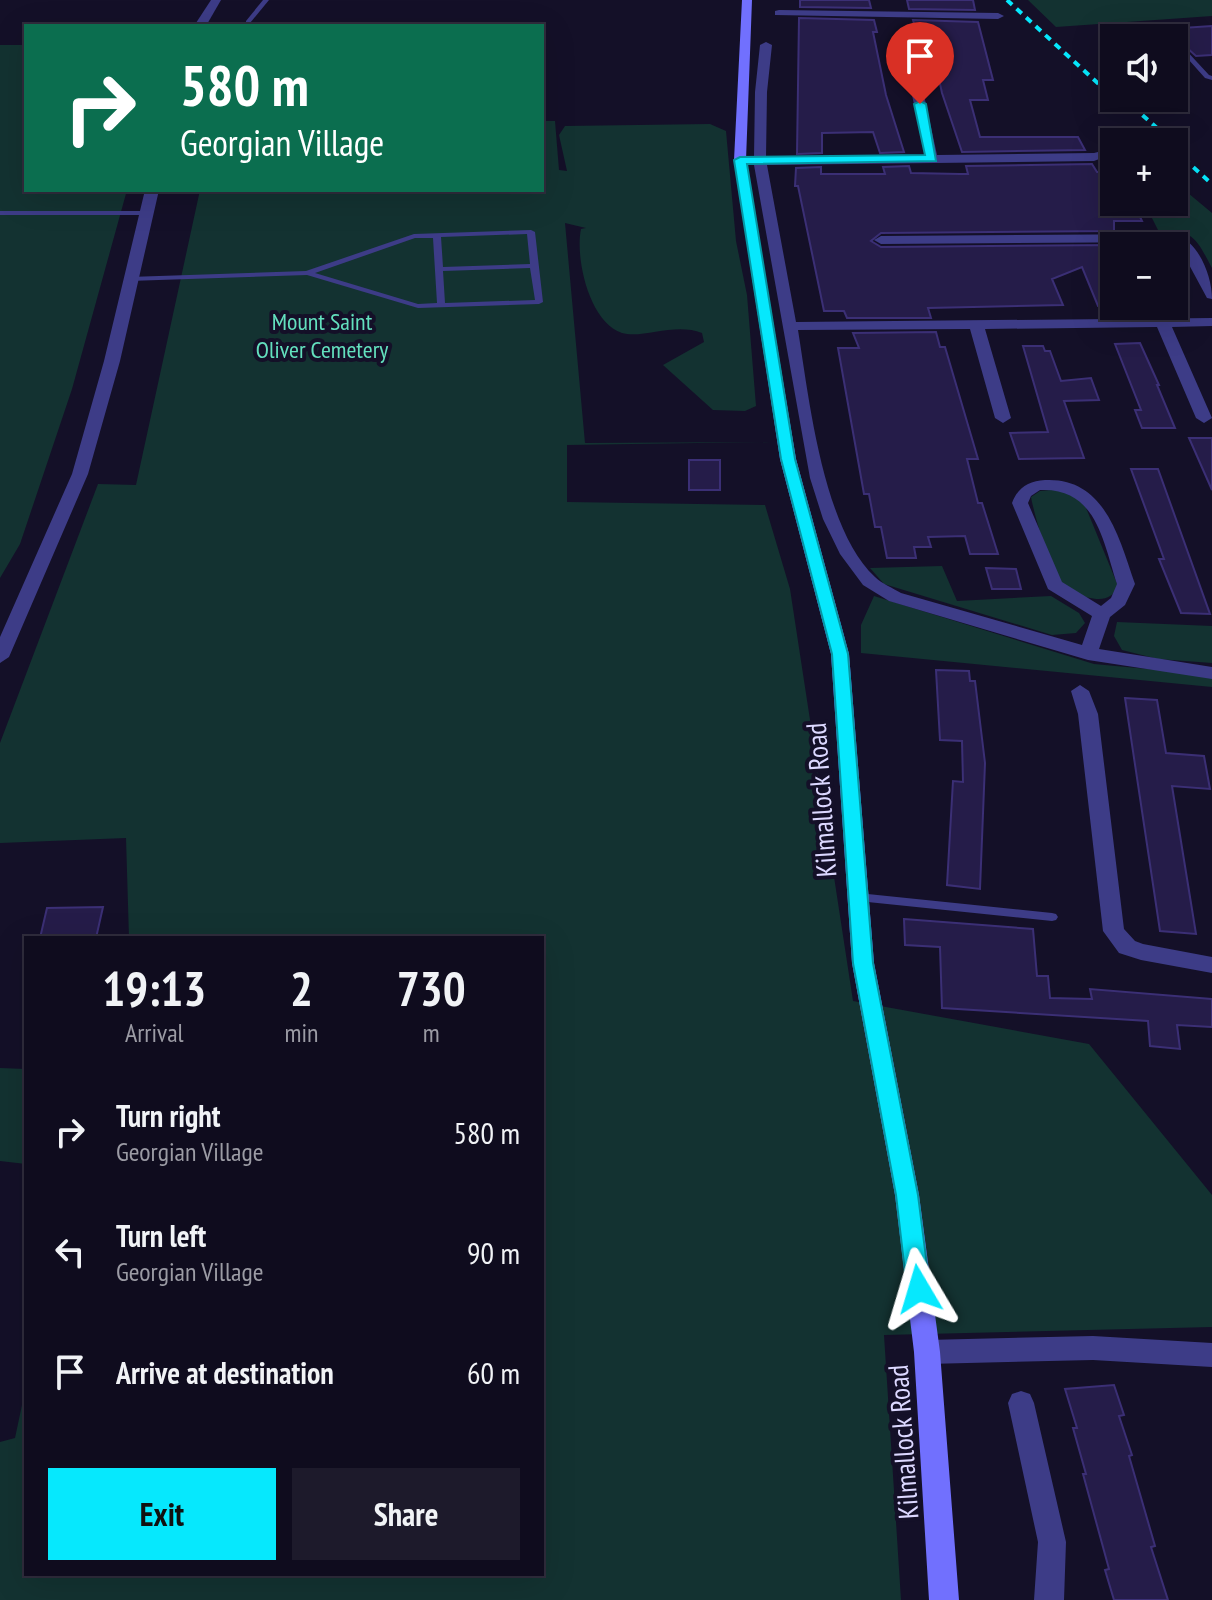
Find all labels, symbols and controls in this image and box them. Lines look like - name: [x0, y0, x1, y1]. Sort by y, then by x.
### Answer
- pin: [886, 22, 954, 104]
- map controls: [1100, 24, 1188, 320]
- button: sound: [1100, 24, 1188, 112]
- icon: arrive: [898, 34, 942, 78]
- text: 580 m: [180, 49, 309, 121]
- icon: right: [48, 56, 152, 160]
- text: Georgian Village: [180, 119, 384, 166]
- button: +: [1100, 128, 1188, 216]
- button: −: [1100, 232, 1188, 320]
- park label: Mount Saint Oliver Cemetery: [256, 306, 388, 365]
- street label: Kilmallock Road: [797, 722, 844, 879]
- text: 19:13: [102, 957, 206, 1019]
- text: 2: [290, 957, 313, 1019]
- text: 730: [397, 957, 466, 1019]
- text: Arrival: [125, 1016, 184, 1049]
- text: min: [284, 1016, 318, 1049]
- text: m: [423, 1016, 440, 1049]
- text: Turn right: [116, 1096, 220, 1135]
- icon: right: [48, 1110, 92, 1154]
- text: 580 m: [454, 1113, 520, 1152]
- text: Georgian Village: [116, 1135, 263, 1168]
- text: Turn left: [116, 1216, 206, 1255]
- icon: left: [48, 1230, 92, 1274]
- text: 90 m: [467, 1233, 520, 1272]
- position arrow: [877, 1247, 961, 1331]
- text: Georgian Village: [116, 1255, 263, 1288]
- icon: arrive: [48, 1350, 92, 1394]
- text: Arrive at destination: [116, 1353, 334, 1392]
- text: 60 m: [467, 1353, 520, 1392]
- street label: Kilmallock Road: [879, 1364, 926, 1521]
- button: Exit: [48, 1468, 276, 1560]
- button: Share: [292, 1468, 520, 1560]

